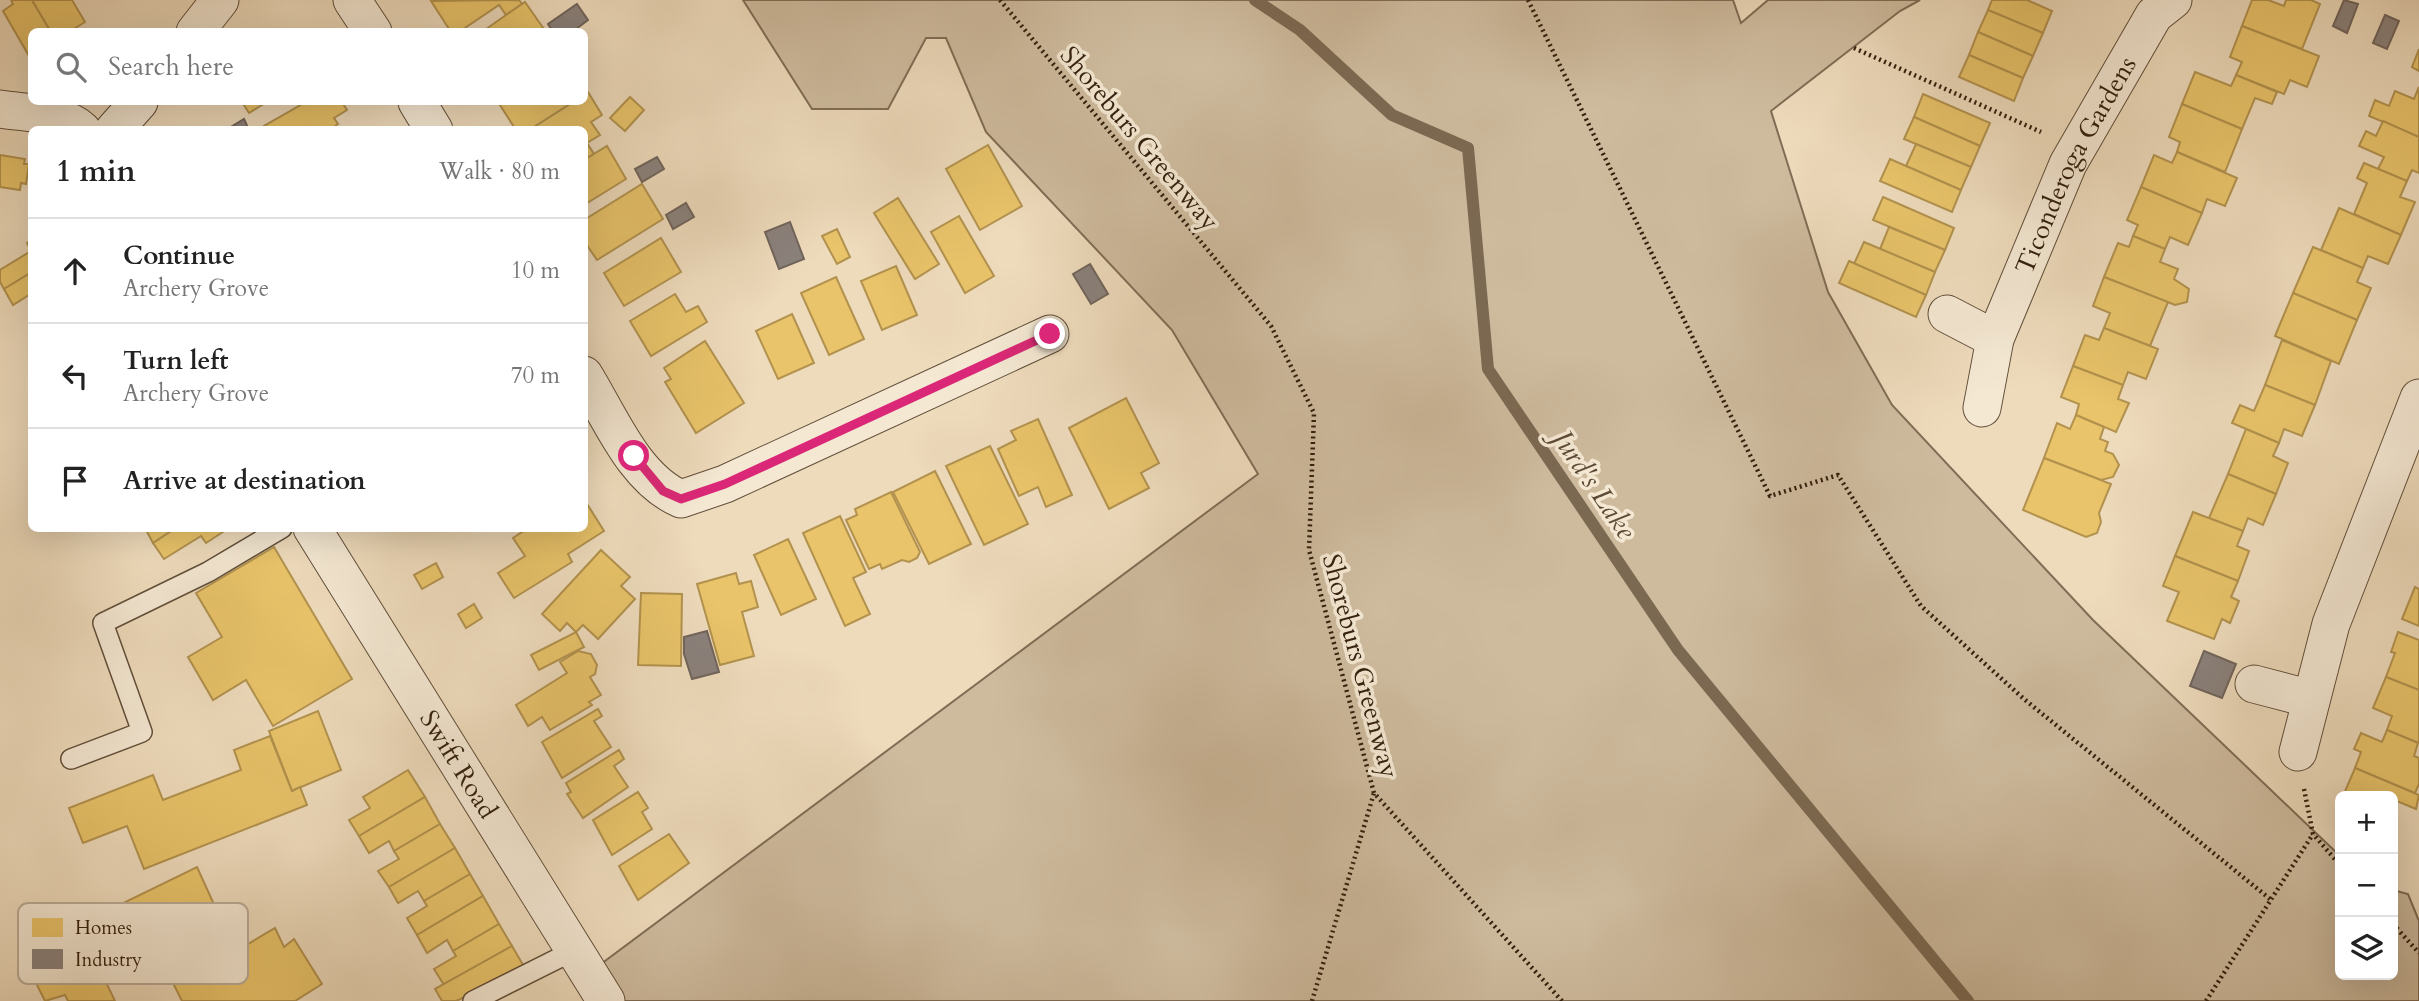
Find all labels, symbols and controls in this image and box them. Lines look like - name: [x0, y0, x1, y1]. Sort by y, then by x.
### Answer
- search box: [28, 28, 588, 105]
- street label: Shoreburs Greenway: [1052, 39, 1227, 238]
- icon: search: [52, 48, 90, 86]
- text: Search here: [108, 49, 234, 84]
- street label: Ticonderoga Gardens: [2007, 50, 2145, 279]
- text: 1 min: [56, 151, 136, 192]
- text: Walk · 80 m: [439, 156, 560, 187]
- text: Continue: [123, 238, 235, 273]
- icon: ahead: [56, 252, 94, 290]
- text: 10 m: [511, 255, 560, 286]
- text: Archery Grove: [123, 273, 269, 304]
- route end: [1034, 318, 1065, 349]
- text: Turn left: [123, 343, 228, 378]
- icon: left: [56, 357, 94, 395]
- text: 70 m: [511, 360, 560, 391]
- text: Archery Grove: [123, 378, 269, 409]
- water label: Jurd's Lake: [1540, 417, 1645, 547]
- route start: [618, 440, 649, 471]
- icon: arrive: [56, 462, 94, 500]
- text: Arrive at destination: [123, 463, 366, 498]
- street label: Shoreburs Greenway: [1314, 550, 1407, 782]
- street label: Swift Road: [411, 704, 505, 825]
- map controls: [2335, 791, 2398, 980]
- button: +: [2335, 791, 2398, 854]
- button: −: [2335, 854, 2398, 917]
- legend: [18, 903, 248, 984]
- text: Homes: [75, 915, 132, 941]
- button: layers: [2335, 917, 2398, 980]
- text: Industry: [75, 947, 142, 973]

